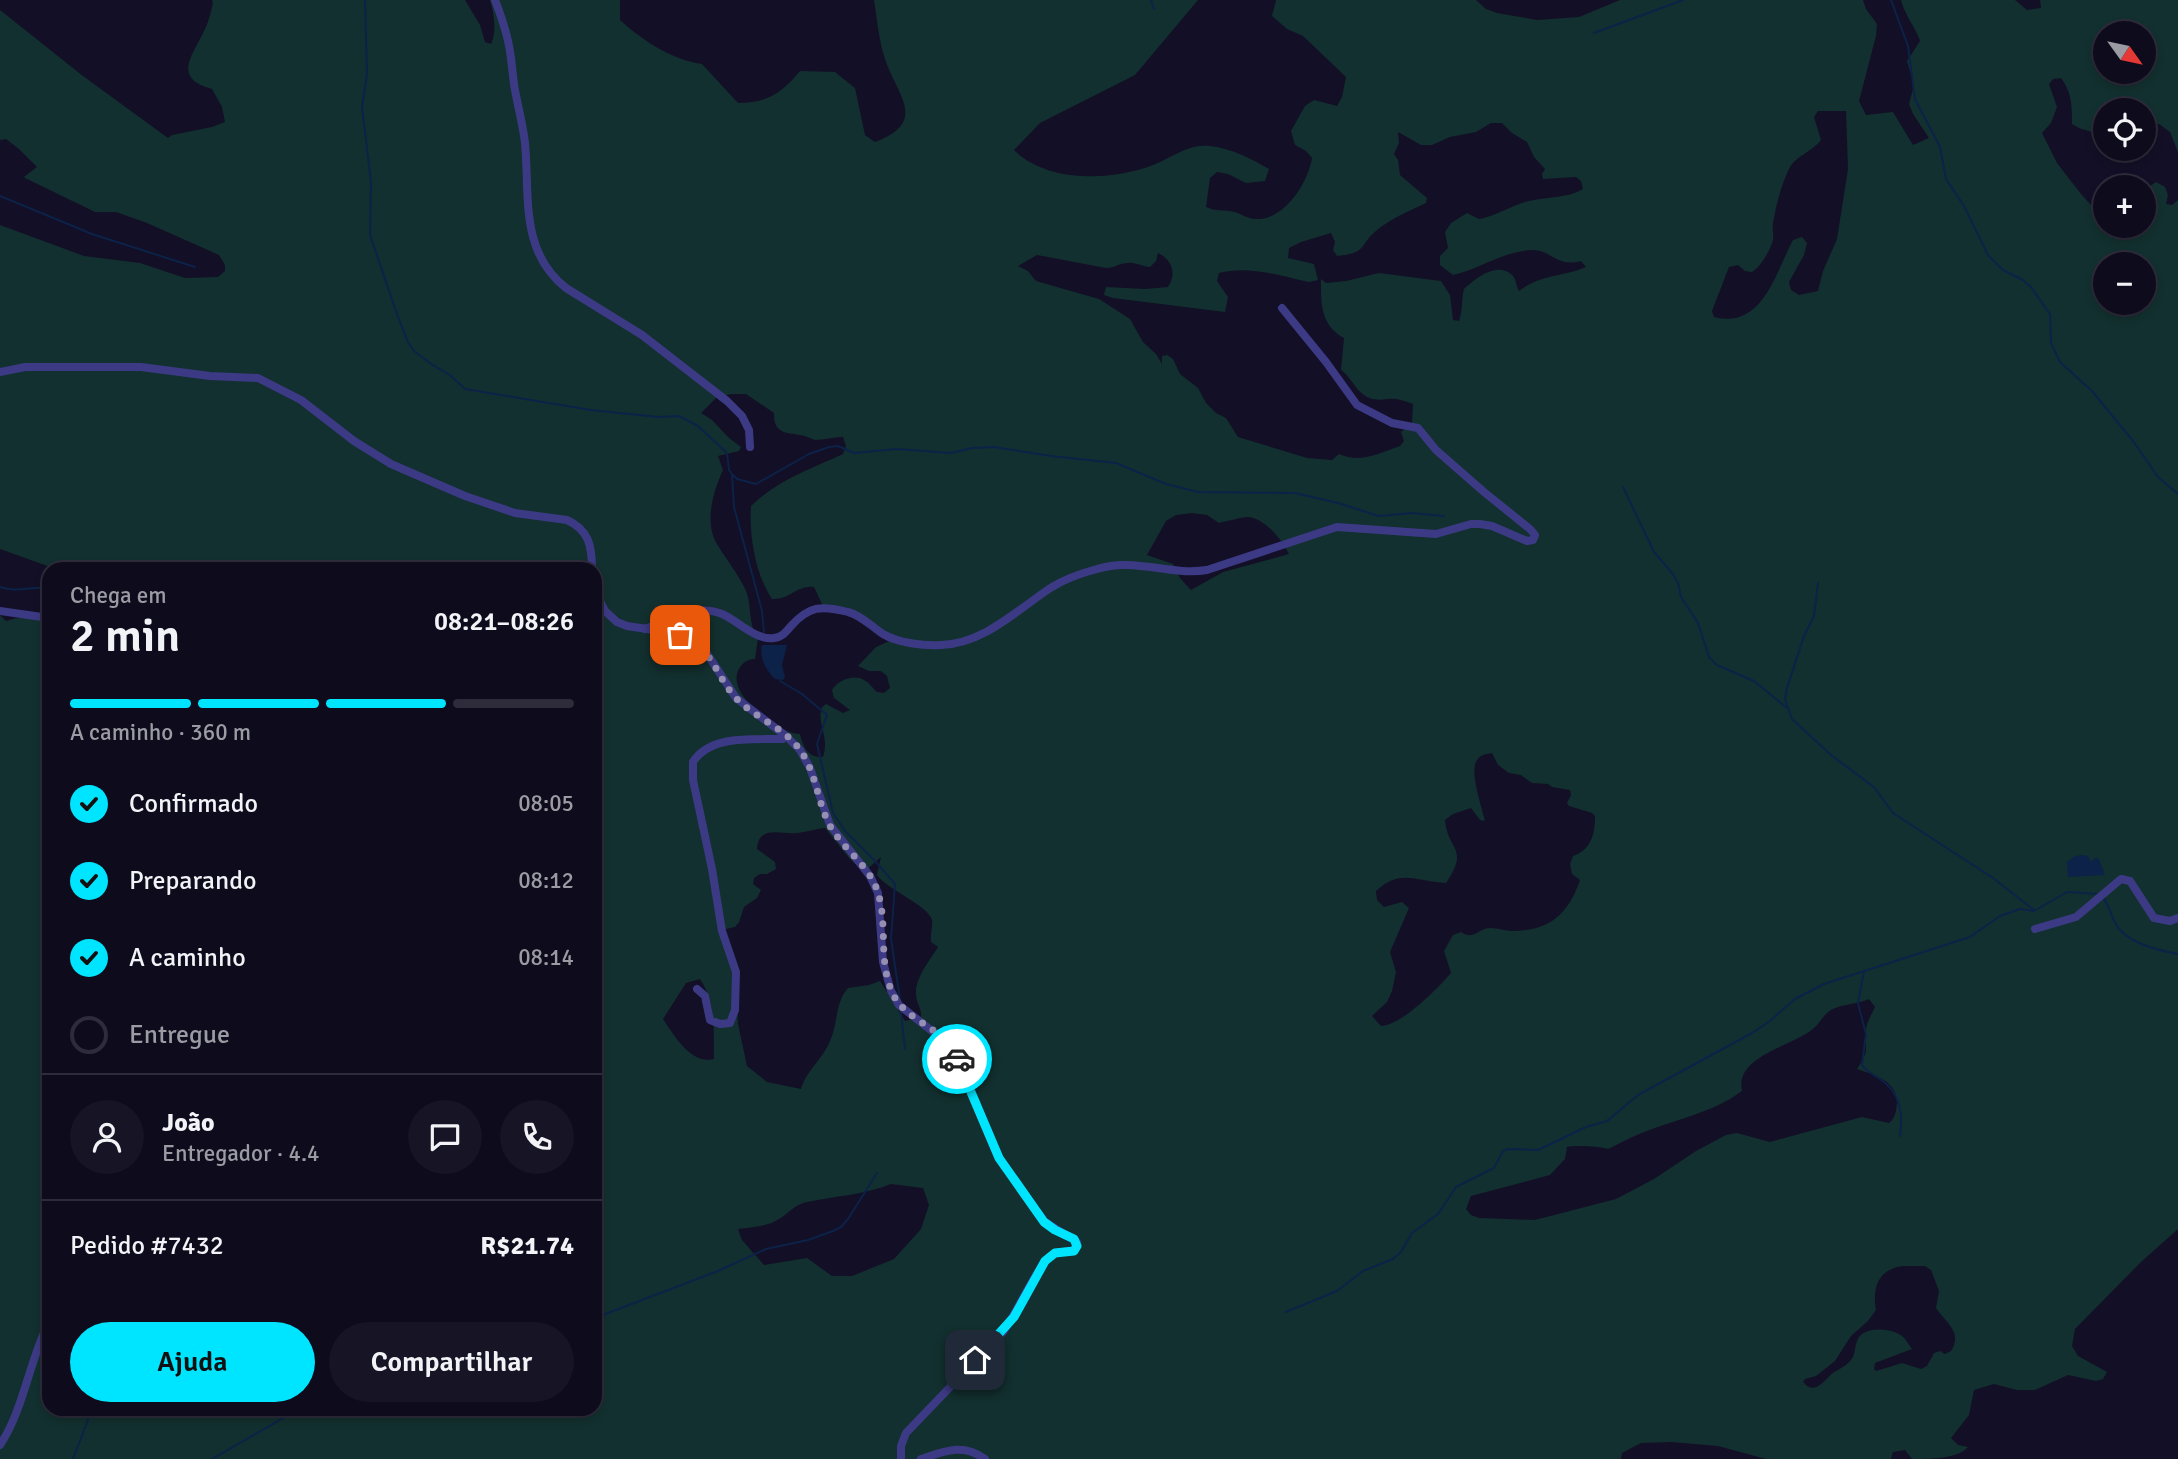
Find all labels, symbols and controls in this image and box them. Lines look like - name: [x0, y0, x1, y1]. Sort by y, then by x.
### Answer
- north arrow: [2093, 21, 2156, 84]
- map controls: [2093, 21, 2156, 315]
- button: locate: [2093, 98, 2156, 161]
- button: +: [2093, 175, 2156, 238]
- button: −: [2093, 252, 2156, 315]
- text: Chega em: [70, 581, 167, 610]
- pin: [650, 605, 710, 665]
- text: 08:21–08:26: [434, 606, 574, 638]
- text: 2 min: [70, 608, 180, 664]
- icon: bag: [661, 616, 699, 654]
- text: A caminho · 360 m: [70, 718, 251, 747]
- icon: check: [70, 785, 108, 823]
- text: Confirmado: [129, 788, 258, 820]
- text: 08:05: [518, 789, 574, 818]
- icon: check: [70, 862, 108, 900]
- text: Preparando: [129, 865, 256, 897]
- text: 08:12: [518, 866, 574, 895]
- icon: check: [70, 939, 108, 977]
- text: A caminho: [129, 942, 246, 974]
- text: 08:14: [518, 943, 574, 972]
- text: Entregue: [129, 1019, 230, 1051]
- courier: [922, 1024, 992, 1094]
- icon: car: [938, 1040, 976, 1078]
- button: person: [70, 1100, 144, 1174]
- button: chat: [408, 1100, 482, 1174]
- button: phone: [500, 1100, 574, 1174]
- text: João: [162, 1107, 215, 1139]
- text: Entregador · 4.4: [162, 1139, 320, 1168]
- text: Pedido #7432: [70, 1230, 224, 1262]
- text: R$21.74: [480, 1230, 574, 1262]
- button: Ajuda: [70, 1322, 315, 1402]
- button: Compartilhar: [329, 1322, 574, 1402]
- pin: [945, 1330, 1005, 1390]
- icon: home: [956, 1341, 994, 1379]

